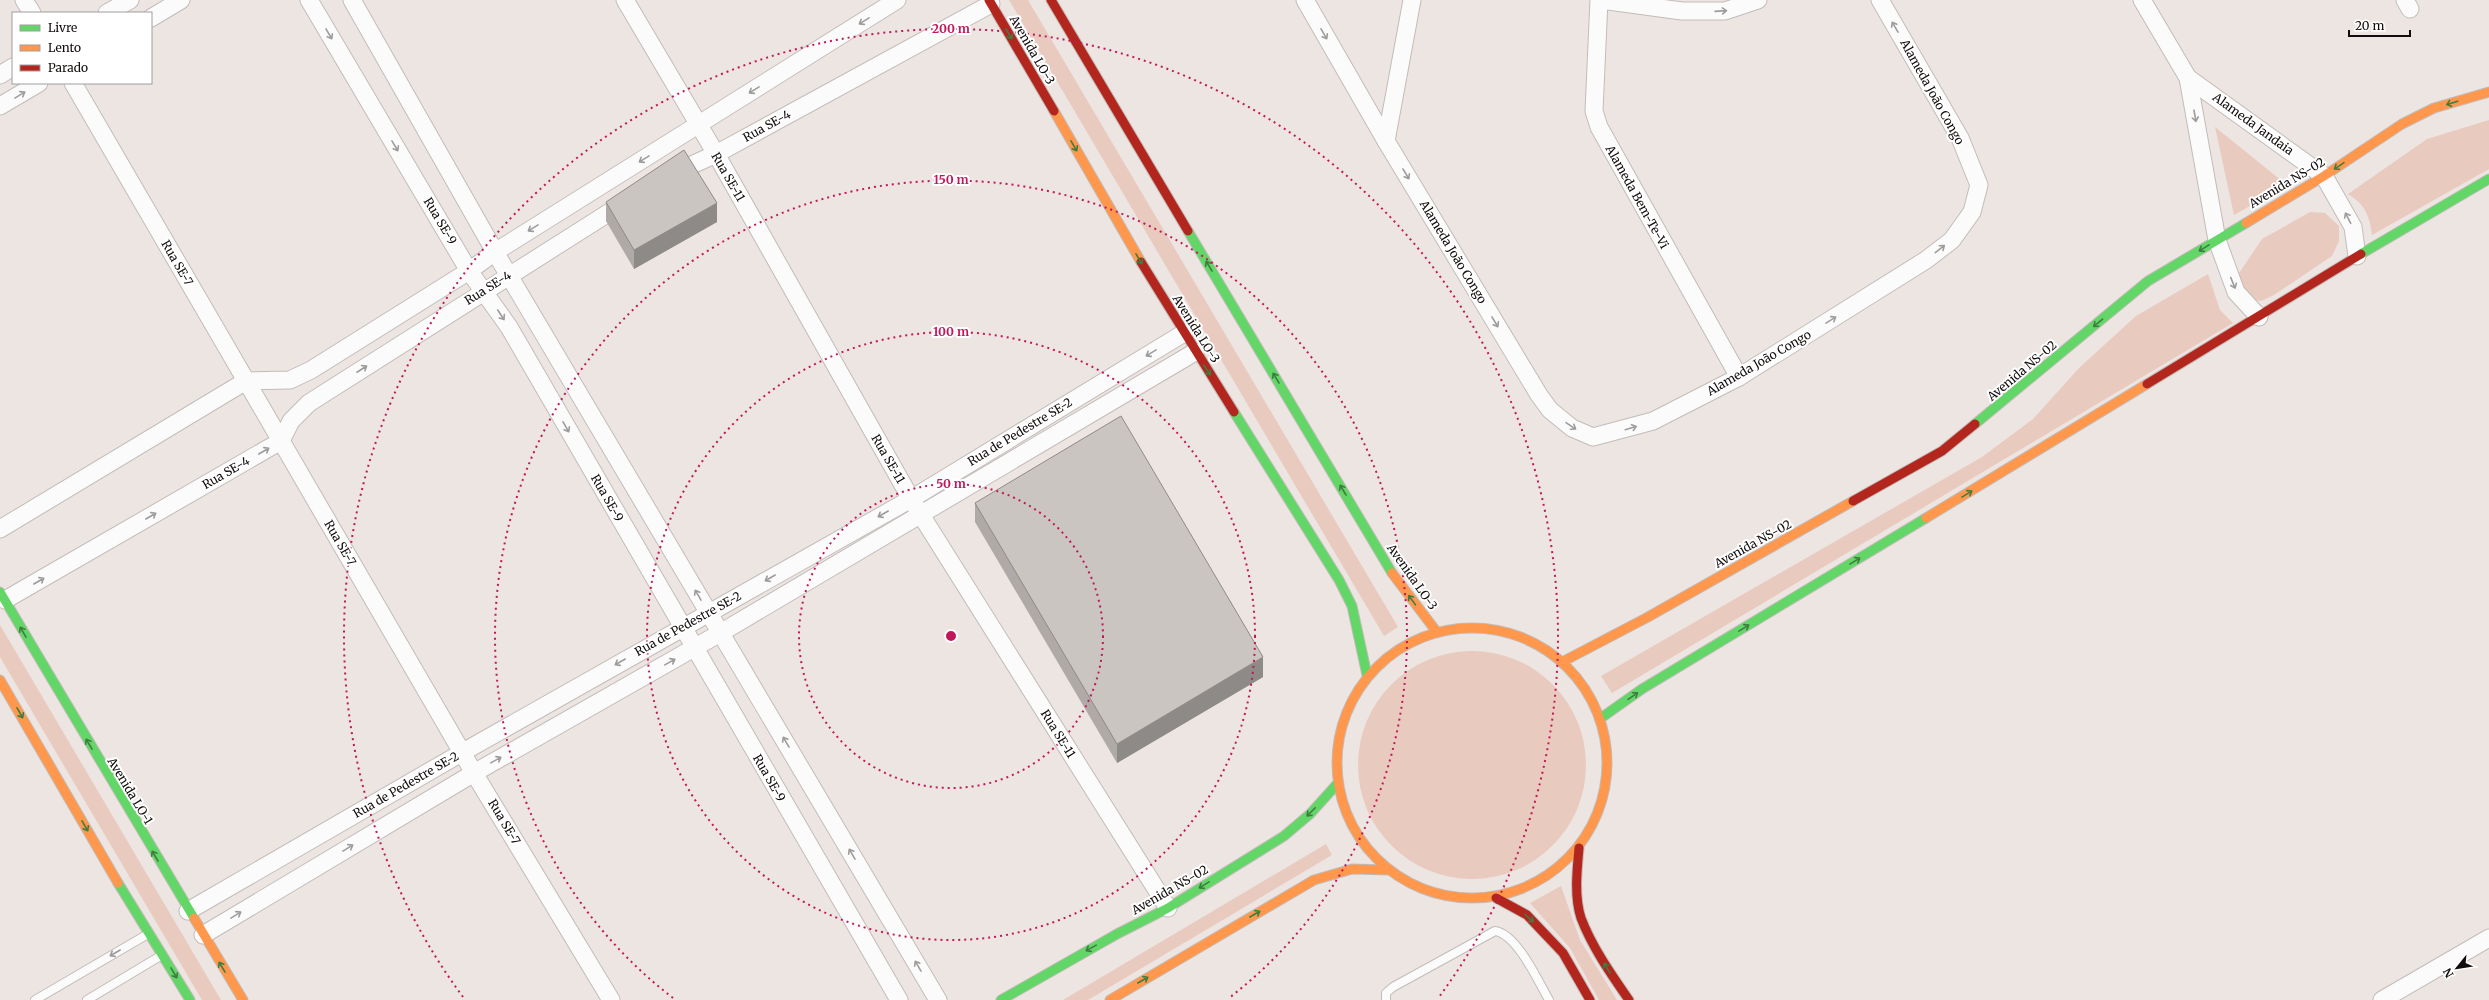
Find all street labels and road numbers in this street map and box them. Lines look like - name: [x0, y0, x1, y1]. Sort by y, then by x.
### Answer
- street label: Avenida LO-3: [1006, 12, 1058, 87]
- street label: Alameda João Congo: [1897, 36, 1968, 147]
- street label: Alameda Jandaia: [2209, 89, 2297, 158]
- street label: Rua SE-4: [740, 106, 794, 145]
- street label: Alameda Bem-Te-Vi: [1602, 141, 1672, 251]
- street label: Rua SE-11: [708, 149, 749, 205]
- street label: Avenida NS-02: [2245, 154, 2327, 212]
- street label: Rua SE-9: [421, 195, 460, 247]
- street label: Alameda João Congo: [1416, 196, 1490, 306]
- street label: Rua SE-7: [158, 237, 197, 288]
- street label: Rua SE-4: [462, 267, 514, 308]
- street label: Avenida LO-3: [1169, 291, 1223, 366]
- street label: Alameda João Congo: [1703, 327, 1814, 399]
- street label: Avenida NS-02: [1983, 337, 2059, 405]
- street label: Rua de Pedestre SE-2: [965, 394, 1075, 469]
- street label: Rua SE-11: [868, 431, 909, 487]
- street label: Rua SE-4: [199, 453, 253, 492]
- street label: Rua SE-9: [588, 471, 627, 524]
- street label: Avenida NS-02: [1711, 516, 1794, 571]
- street label: Rua SE-7: [321, 517, 360, 568]
- street label: Avenida LO-3: [1384, 540, 1441, 613]
- street label: Rua de Pedestre SE-2: [632, 588, 744, 659]
- street label: Rua SE-11: [1038, 707, 1079, 761]
- street label: Rua de Pedestre SE-2: [350, 748, 461, 821]
- street label: Rua SE-9: [750, 751, 789, 804]
- street label: Avenida LO-1: [104, 754, 157, 828]
- street label: Rua SE-7: [485, 796, 524, 847]
- street label: Avenida NS-02: [1128, 862, 1211, 918]

